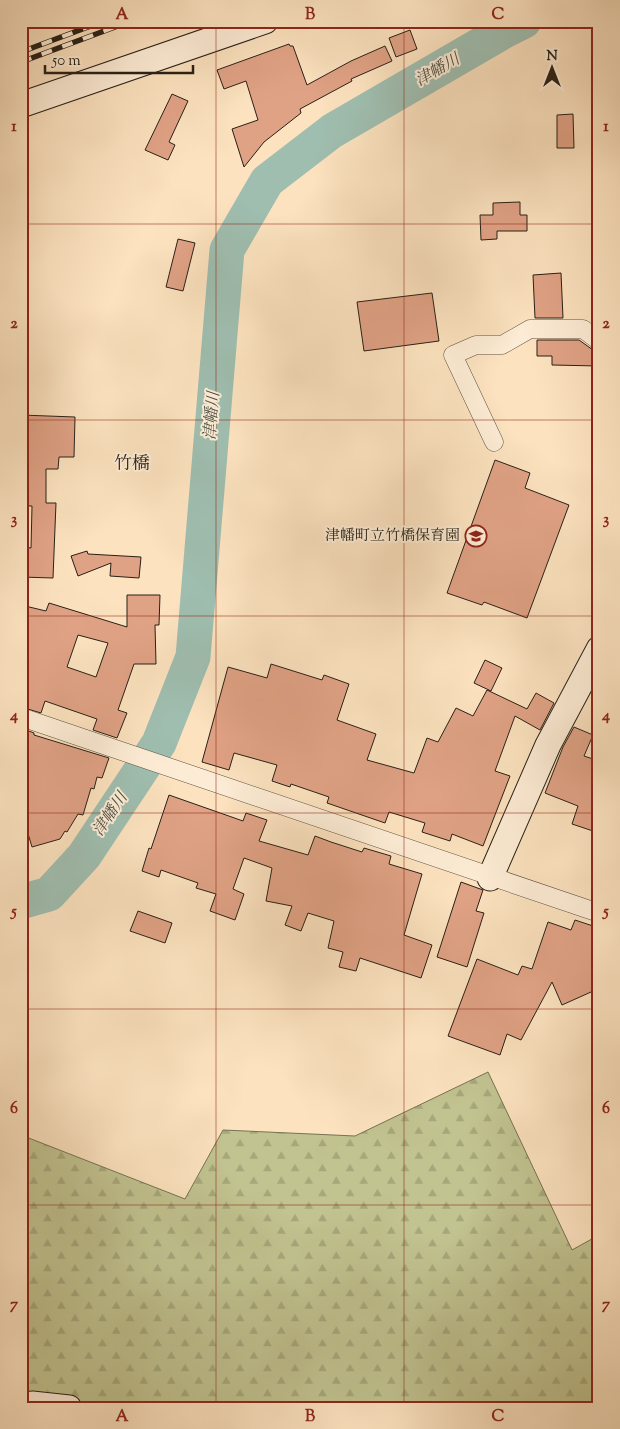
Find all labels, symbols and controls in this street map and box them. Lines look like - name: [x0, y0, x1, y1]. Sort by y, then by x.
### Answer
- text: A: [116, 4, 129, 27]
- text: B: [305, 4, 315, 27]
- text: C: [492, 4, 505, 27]
- scale bar: [45, 42, 192, 74]
- north arrow: [528, 42, 578, 92]
- text: N: [546, 47, 558, 67]
- water label: 津幡川: [411, 48, 466, 93]
- text: 50 m: [51, 51, 81, 72]
- text: 1: [11, 116, 17, 139]
- text: 1: [603, 116, 609, 139]
- text: 2: [10, 313, 18, 336]
- text: 2: [602, 313, 610, 336]
- water label: 津幡川: [199, 389, 227, 441]
- district label: 竹橋: [114, 452, 150, 478]
- text: 3: [11, 509, 18, 532]
- text: 3: [603, 509, 610, 532]
- school or university icon: 津幡町立竹橋保育園: [464, 524, 488, 548]
- place label: 津幡町立竹橋保育園: [325, 526, 460, 547]
- text: 4: [9, 705, 18, 728]
- text: 4: [601, 705, 610, 728]
- water label: 津幡川: [88, 787, 135, 841]
- text: 5: [9, 901, 17, 924]
- text: 5: [601, 901, 609, 924]
- text: 6: [10, 1098, 18, 1121]
- text: 6: [602, 1098, 610, 1121]
- text: 7: [10, 1294, 19, 1317]
- text: 7: [602, 1294, 611, 1317]
- text: A: [116, 1406, 129, 1429]
- text: B: [305, 1406, 315, 1429]
- text: C: [492, 1406, 505, 1429]

